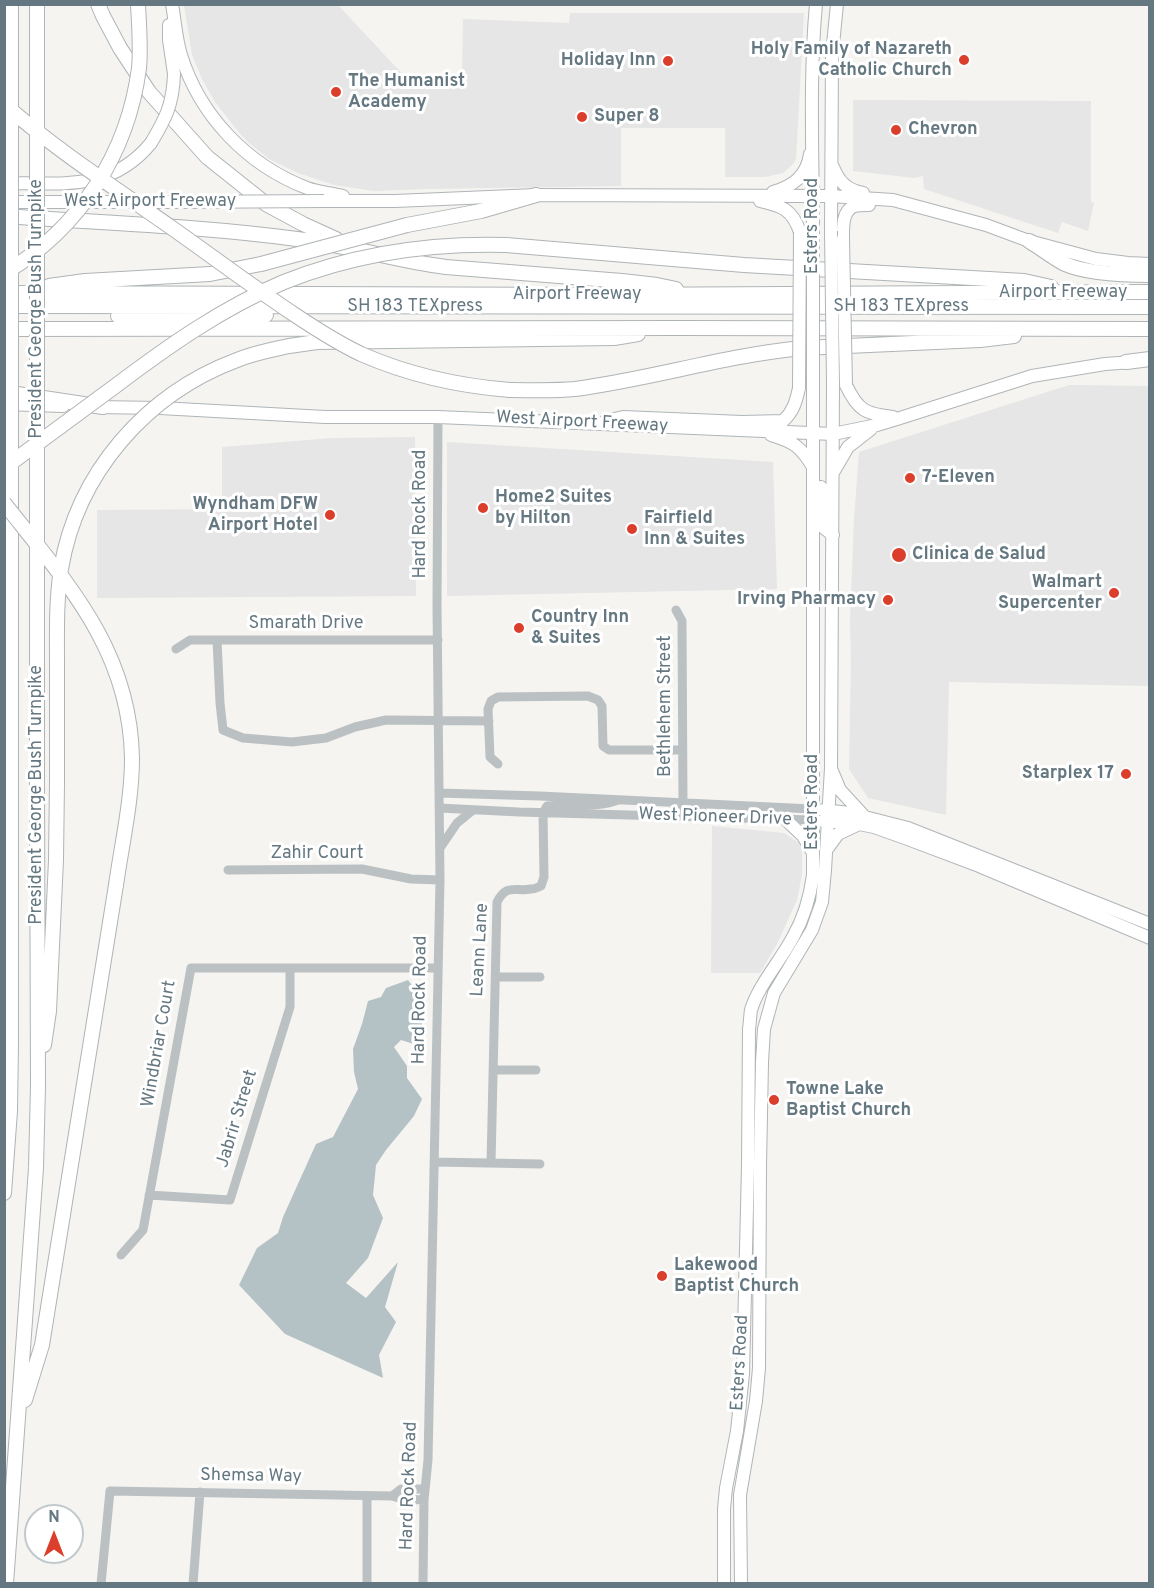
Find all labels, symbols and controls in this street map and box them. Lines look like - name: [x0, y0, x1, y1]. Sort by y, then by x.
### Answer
- place label: Holy Family of Nazareth Catholic Church: [751, 39, 952, 82]
- place label: Holiday Inn: [561, 50, 656, 72]
- marker: Holy Family of Nazareth Catholic Church: [957, 53, 971, 67]
- marker: Holiday Inn: [661, 54, 675, 68]
- place label: The Humanist Academy: [348, 71, 465, 113]
- marker: The Humanist Academy: [329, 85, 343, 99]
- place label: Super 8: [594, 106, 660, 128]
- marker: Super 8: [575, 110, 589, 124]
- place label: Chevron: [908, 119, 978, 141]
- marker: Chevron: [889, 123, 903, 137]
- street label: Esters Road: [802, 178, 824, 274]
- street label: President George Bush Turnpike: [26, 179, 48, 439]
- street label: West Airport Freeway: [64, 191, 236, 213]
- street label: Airport Freeway: [999, 282, 1127, 304]
- street label: Airport Freeway: [513, 284, 641, 306]
- street label: SH 183 TEXpress: [347, 296, 483, 318]
- street label: SH 183 TEXpress: [833, 296, 969, 318]
- street label: West Airport Freeway: [495, 408, 669, 438]
- street label: Hard Rock Road: [410, 450, 432, 578]
- place label: 7-Eleven: [922, 467, 995, 489]
- marker: 7-Eleven: [903, 471, 917, 485]
- place label: Home2 Suites by Hilton: [495, 487, 612, 530]
- place label: Wyndham DFW Airport Hotel: [192, 494, 318, 536]
- marker: Home2 Suites by Hilton: [476, 501, 490, 515]
- marker: Wyndham DFW Airport Hotel: [323, 508, 337, 522]
- place label: Fairfield Inn & Suites: [644, 508, 745, 550]
- marker: Fairfield Inn & Suites: [625, 522, 639, 536]
- place label: Clinica de Salud: [912, 544, 1046, 566]
- marker: Clinica de Salud: [890, 546, 908, 564]
- place label: Walmart Supercenter: [998, 572, 1102, 614]
- marker: Walmart Supercenter: [1107, 586, 1121, 600]
- place label: Irving Pharmacy: [737, 589, 876, 611]
- marker: Irving Pharmacy: [881, 593, 895, 607]
- place label: Country Inn & Suites: [531, 607, 629, 650]
- street label: Smarath Drive: [248, 613, 364, 635]
- marker: Country Inn & Suites: [512, 621, 526, 635]
- street label: Bethlehem Street: [655, 635, 677, 777]
- street label: President George Bush Turnpike: [26, 665, 48, 925]
- street label: Esters Road: [802, 754, 824, 850]
- place label: Starplex 17: [1022, 763, 1114, 785]
- marker: Starplex 17: [1119, 767, 1133, 781]
- street label: West Pioneer Drive: [638, 805, 792, 831]
- street label: Zahir Court: [270, 843, 364, 865]
- street label: Leann Lane: [468, 903, 494, 997]
- street label: Hard Rock Road: [409, 935, 433, 1065]
- street label: Windbriar Court: [138, 979, 182, 1109]
- street label: Jabrir Street: [213, 1067, 263, 1171]
- place label: Towne Lake Baptist Church: [786, 1079, 911, 1122]
- marker: Towne Lake Baptist Church: [767, 1093, 781, 1107]
- place label: Lakewood Baptist Church: [674, 1255, 799, 1298]
- marker: Lakewood Baptist Church: [655, 1269, 669, 1283]
- street label: Esters Road: [728, 1314, 754, 1412]
- street label: Hard Rock Road: [397, 1421, 423, 1551]
- street label: Shemsa Way: [200, 1465, 302, 1489]
- north arrow: [24, 1504, 84, 1564]
- text: N: [48, 1508, 60, 1528]

